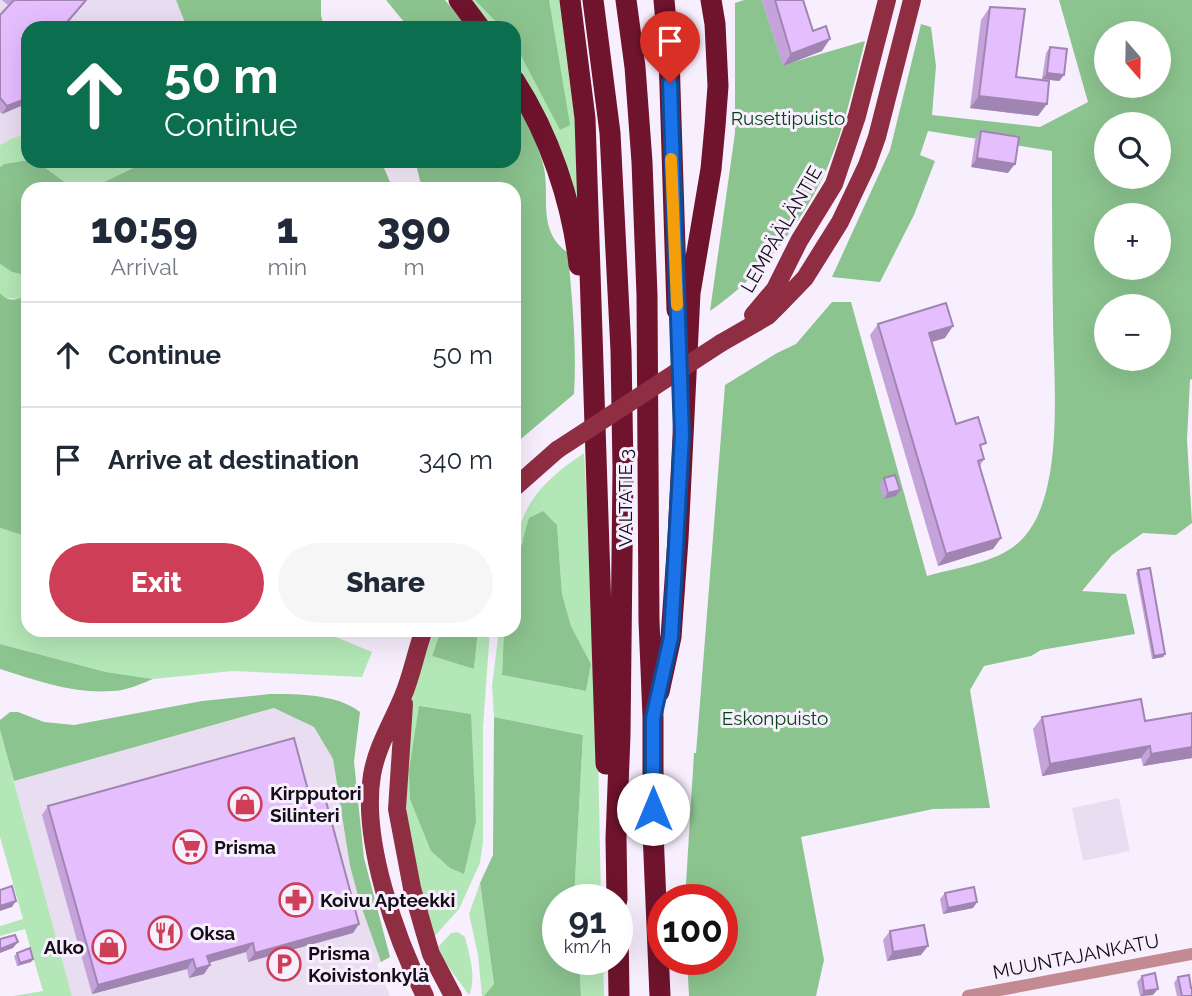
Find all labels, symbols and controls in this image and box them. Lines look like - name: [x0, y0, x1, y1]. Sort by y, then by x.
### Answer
- pin: [640, 11, 700, 83]
- north arrow: [1094, 21, 1171, 98]
- map controls: [1094, 21, 1171, 371]
- icon: arrive: [651, 22, 689, 60]
- text: 50 m: [164, 47, 279, 104]
- icon: ahead: [49, 49, 140, 140]
- text: Continue: [164, 106, 298, 143]
- park label: Rusettipuisto: [731, 107, 845, 129]
- button: search: [1094, 112, 1171, 189]
- street label: LEMPÄÄLÄNTIE: [736, 162, 826, 296]
- button: +: [1094, 203, 1171, 280]
- text: 10:59: [91, 204, 198, 253]
- text: 1: [277, 204, 298, 253]
- text: 390: [377, 204, 451, 253]
- text: Arrival: [111, 253, 178, 280]
- text: min: [268, 253, 307, 280]
- text: m: [404, 253, 425, 280]
- button: −: [1094, 294, 1171, 371]
- icon: ahead: [49, 336, 87, 374]
- text: Continue: [108, 340, 221, 370]
- text: 50 m: [432, 340, 493, 370]
- icon: arrive: [49, 441, 87, 479]
- text: Arrive at destination: [108, 445, 359, 475]
- text: 340 m: [418, 445, 493, 475]
- street label: VALTATIE 3: [614, 449, 636, 547]
- button: Exit: [49, 543, 264, 623]
- button: Share: [278, 543, 493, 623]
- park label: Eskonpuisto: [722, 707, 828, 729]
- position arrow: [616, 772, 690, 846]
- place label: Kirpputori Silinteri: [270, 782, 362, 826]
- shop icon: Kirpputori Silinteri: [226, 785, 264, 823]
- supermarket icon: Prisma: [171, 828, 209, 866]
- place label: Prisma: [214, 836, 276, 858]
- pharmacy icon: Koivu Apteekki: [277, 881, 315, 919]
- speed limit sign: 100: [647, 884, 738, 975]
- place label: Koivu Apteekki: [320, 889, 455, 911]
- text: 91: [569, 900, 606, 941]
- restaurant icon: Oksa: [146, 914, 184, 952]
- place label: Oksa: [190, 922, 235, 944]
- shop icon: Alko: [90, 928, 128, 966]
- street label: MUUNTAJANKATU: [991, 929, 1161, 983]
- place label: Alko: [44, 936, 84, 958]
- text: km/h: [564, 936, 611, 957]
- place label: Prisma Koivistonkylä: [308, 942, 429, 986]
- parking icon: Prisma Koivistonkylä: [265, 945, 303, 983]

